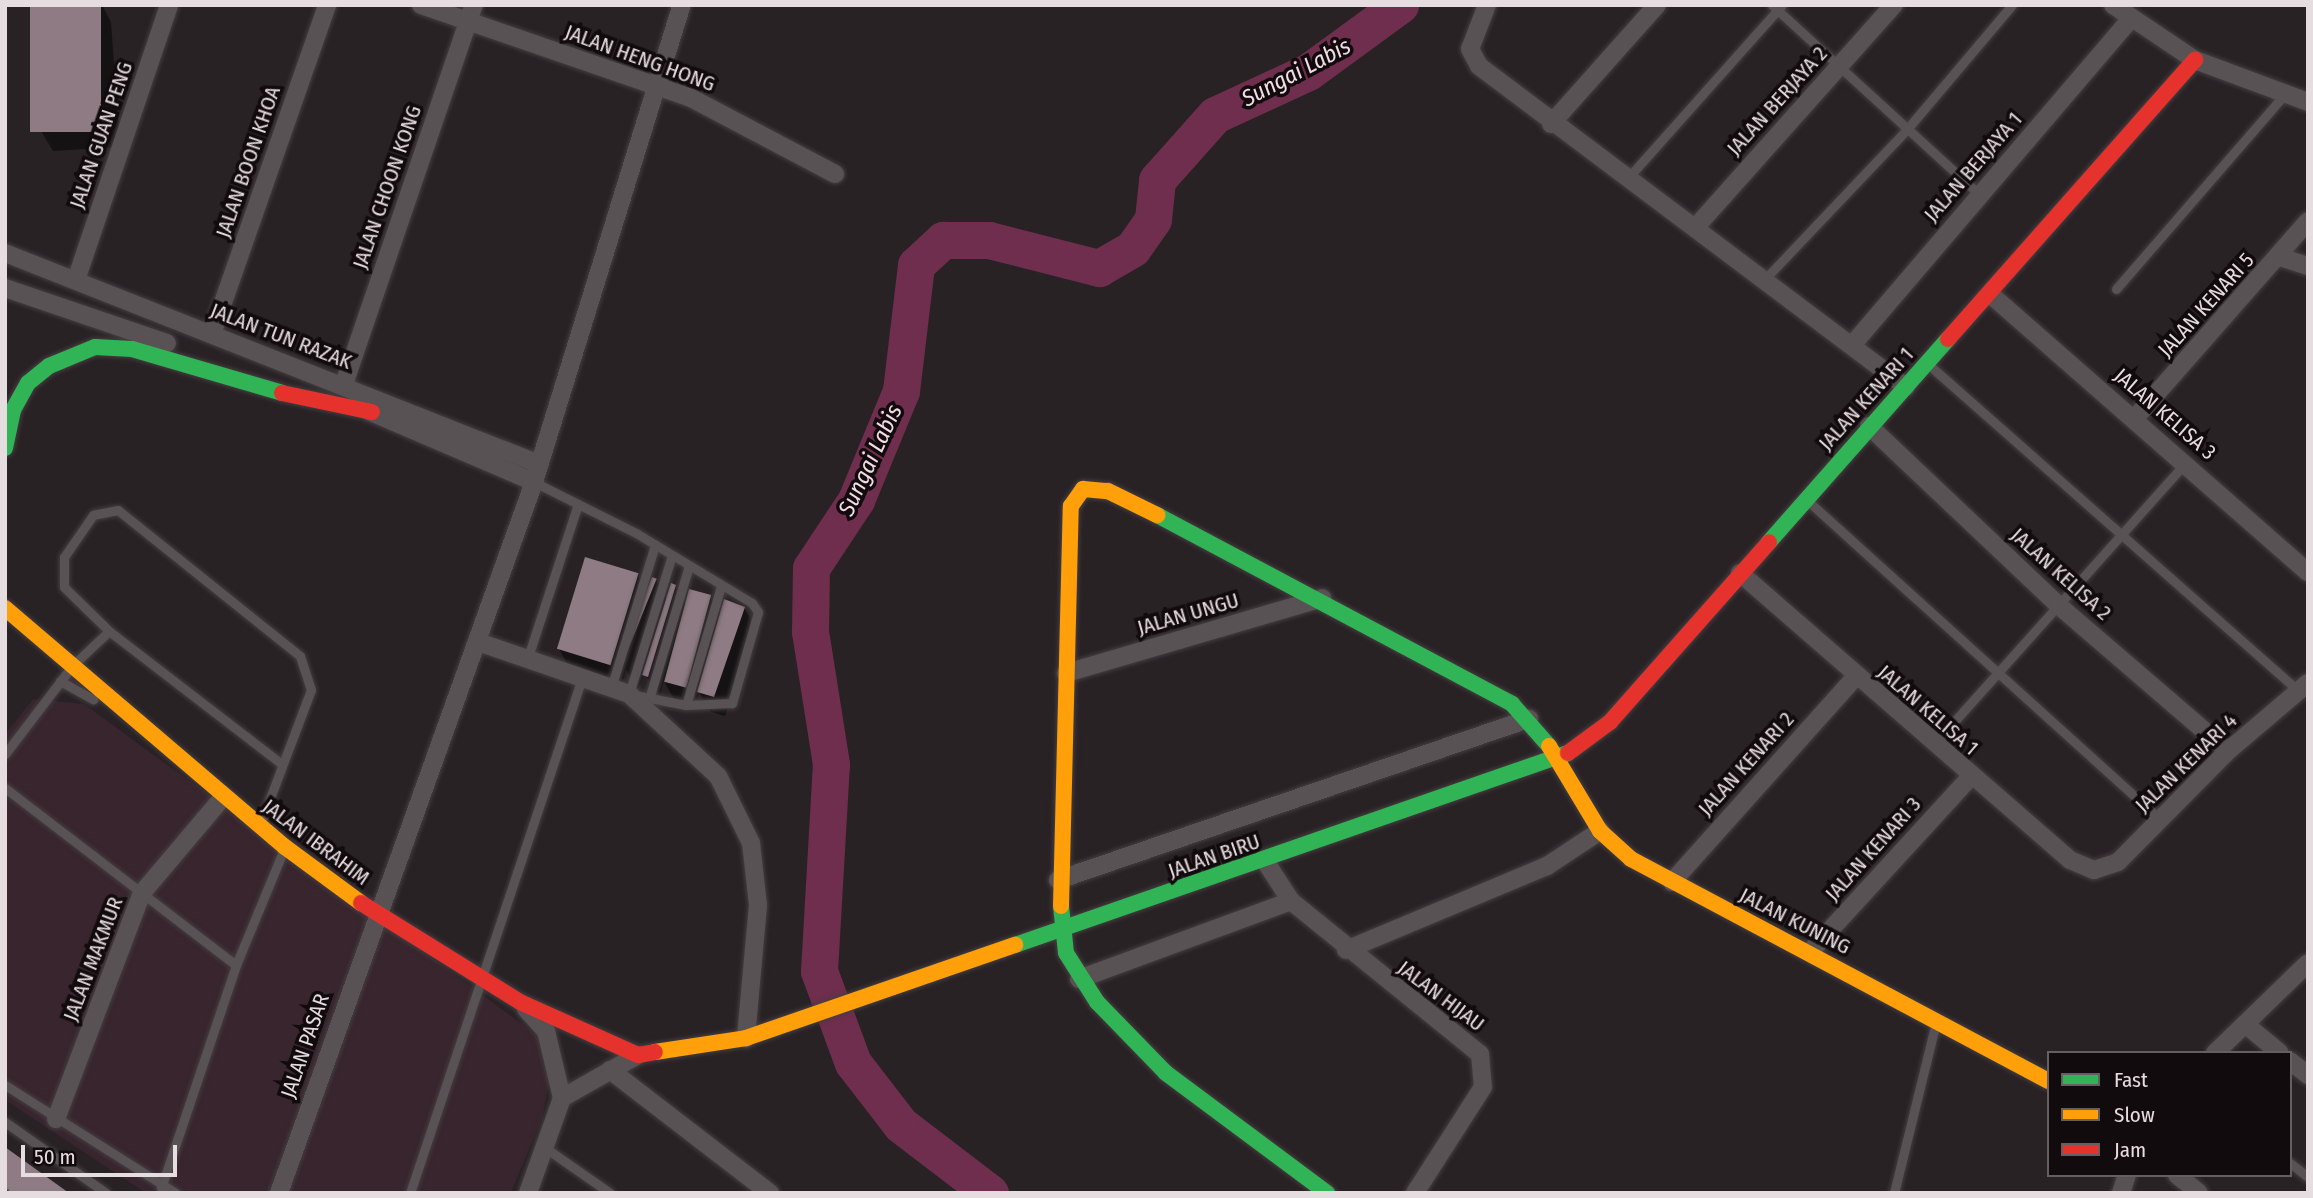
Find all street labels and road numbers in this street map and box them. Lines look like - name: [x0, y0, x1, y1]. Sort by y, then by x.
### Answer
- street label: JALAN HENG HONG: [562, 19, 718, 97]
- street label: JALAN BERJAYA 2: [1722, 41, 1832, 161]
- street label: JALAN GUAN PENG: [64, 58, 138, 212]
- street label: JALAN BOON KHOA: [210, 83, 286, 241]
- street label: JALAN CHOON KONG: [347, 102, 427, 272]
- street label: JALAN BERJAYA 1: [1919, 107, 2027, 227]
- street label: JALAN KENARI 5: [2153, 248, 2259, 362]
- street label: JALAN TUN RAZAK: [207, 298, 355, 374]
- street label: JALAN KENARI 1: [1813, 342, 1919, 456]
- street label: JALAN KELISA 3: [2109, 363, 2221, 465]
- street label: JALAN KELISA 2: [2006, 522, 2116, 626]
- street label: JALAN UNGU: [1134, 588, 1242, 640]
- street label: JALAN KELISA 1: [1873, 659, 1983, 761]
- street label: JALAN KENARI 2: [1693, 707, 1799, 821]
- street label: JALAN KENARI 4: [2130, 708, 2242, 818]
- street label: JALAN KENARI 3: [1820, 792, 1926, 906]
- street label: JALAN IBRAHIM: [258, 794, 374, 890]
- street label: JALAN BIRU: [1165, 829, 1263, 883]
- street label: JALAN KUNING: [1735, 882, 1855, 960]
- street label: JALAN MAKMUR: [58, 894, 128, 1024]
- street label: JALAN HIJAU: [1393, 955, 1489, 1037]
- street label: JALAN PASAR: [275, 991, 335, 1101]

